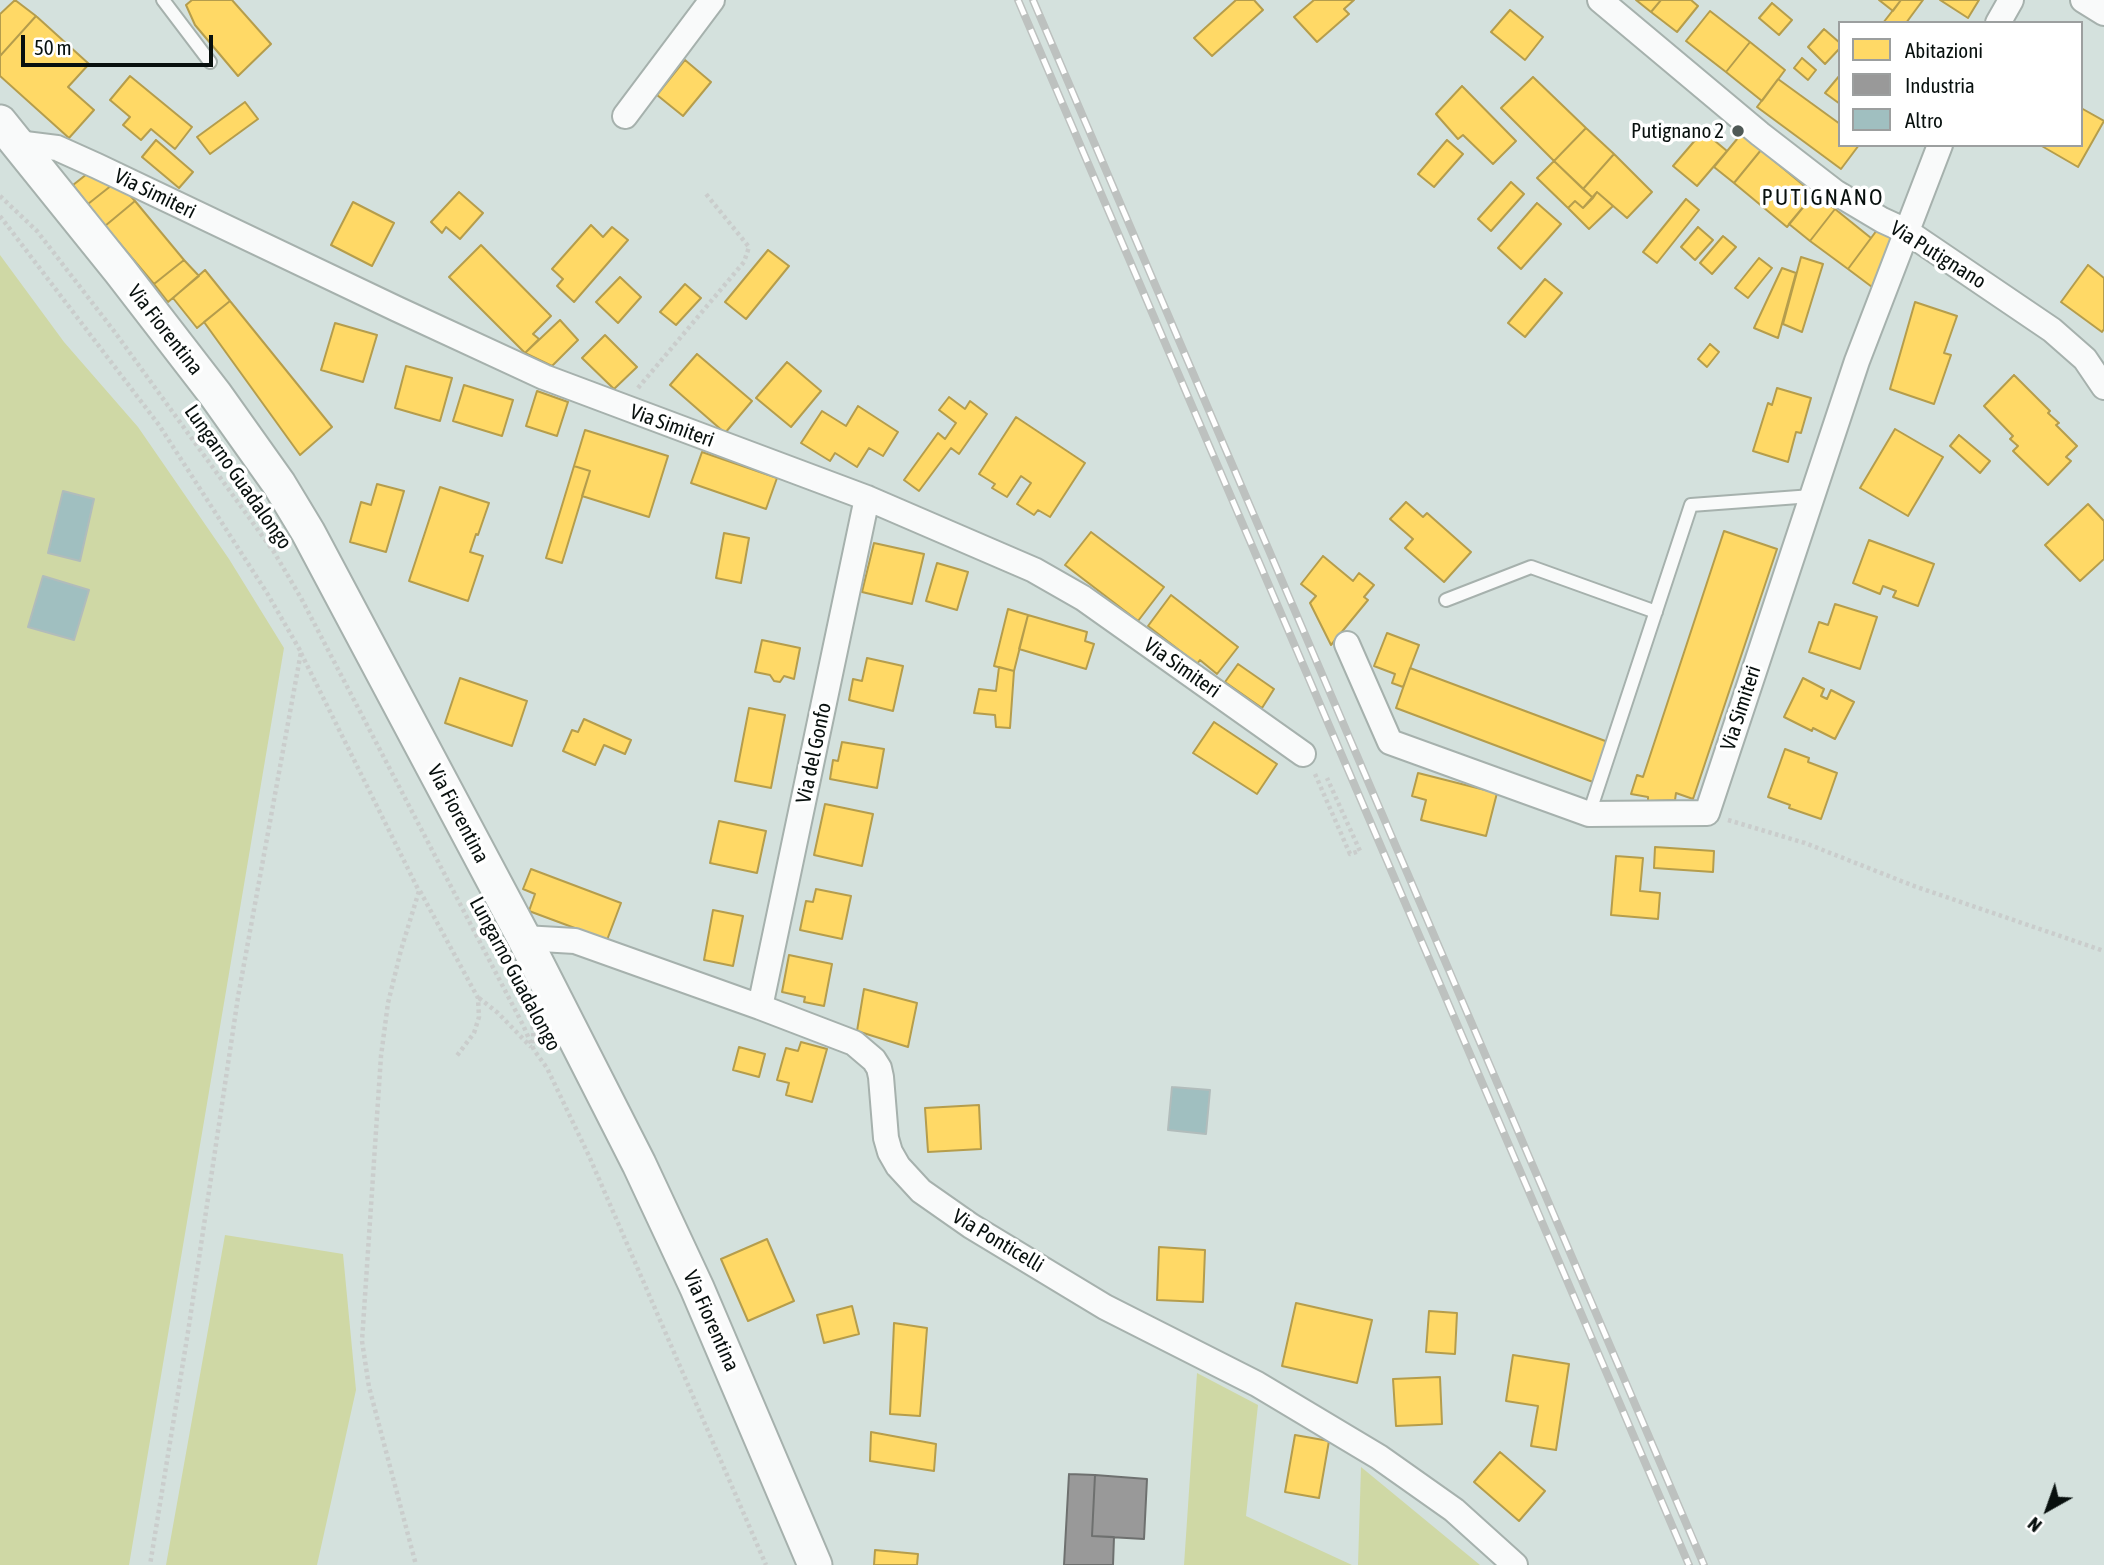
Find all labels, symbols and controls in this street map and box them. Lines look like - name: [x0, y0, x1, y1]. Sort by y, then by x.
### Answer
- scale bar: [24, 21, 217, 65]
- legend: [1838, 21, 2083, 147]
- text: 50 m: [34, 35, 72, 59]
- text: Abitazioni: [1905, 38, 1983, 62]
- text: Industria: [1905, 73, 1975, 97]
- text: Altro: [1905, 108, 1943, 132]
- place label: Putignano 2: [1631, 118, 1724, 144]
- marker: Putignano 2: [1730, 123, 1746, 139]
- street label: Via Simiteri: [110, 163, 200, 225]
- district label: PUTIGNANO: [1763, 184, 1883, 212]
- street label: Via Putignano: [1885, 216, 1991, 294]
- street label: Via Fiorentina: [122, 280, 208, 380]
- street label: Via Simiteri: [626, 399, 718, 453]
- street label: Lungarno Guadalongo: [179, 400, 297, 554]
- street label: Via Simiteri: [1139, 633, 1225, 703]
- street label: Via Simiteri: [1715, 662, 1767, 754]
- street label: Via del Gonfo: [791, 700, 837, 806]
- street label: Via Fiorentina: [422, 761, 494, 867]
- street label: Lungarno Guadalongo: [464, 893, 566, 1055]
- street label: Via Ponticelli: [948, 1204, 1048, 1278]
- street label: Via Fiorentina: [678, 1267, 744, 1375]
- north arrow: [2013, 1474, 2083, 1544]
- text: N: [2023, 1513, 2046, 1537]

